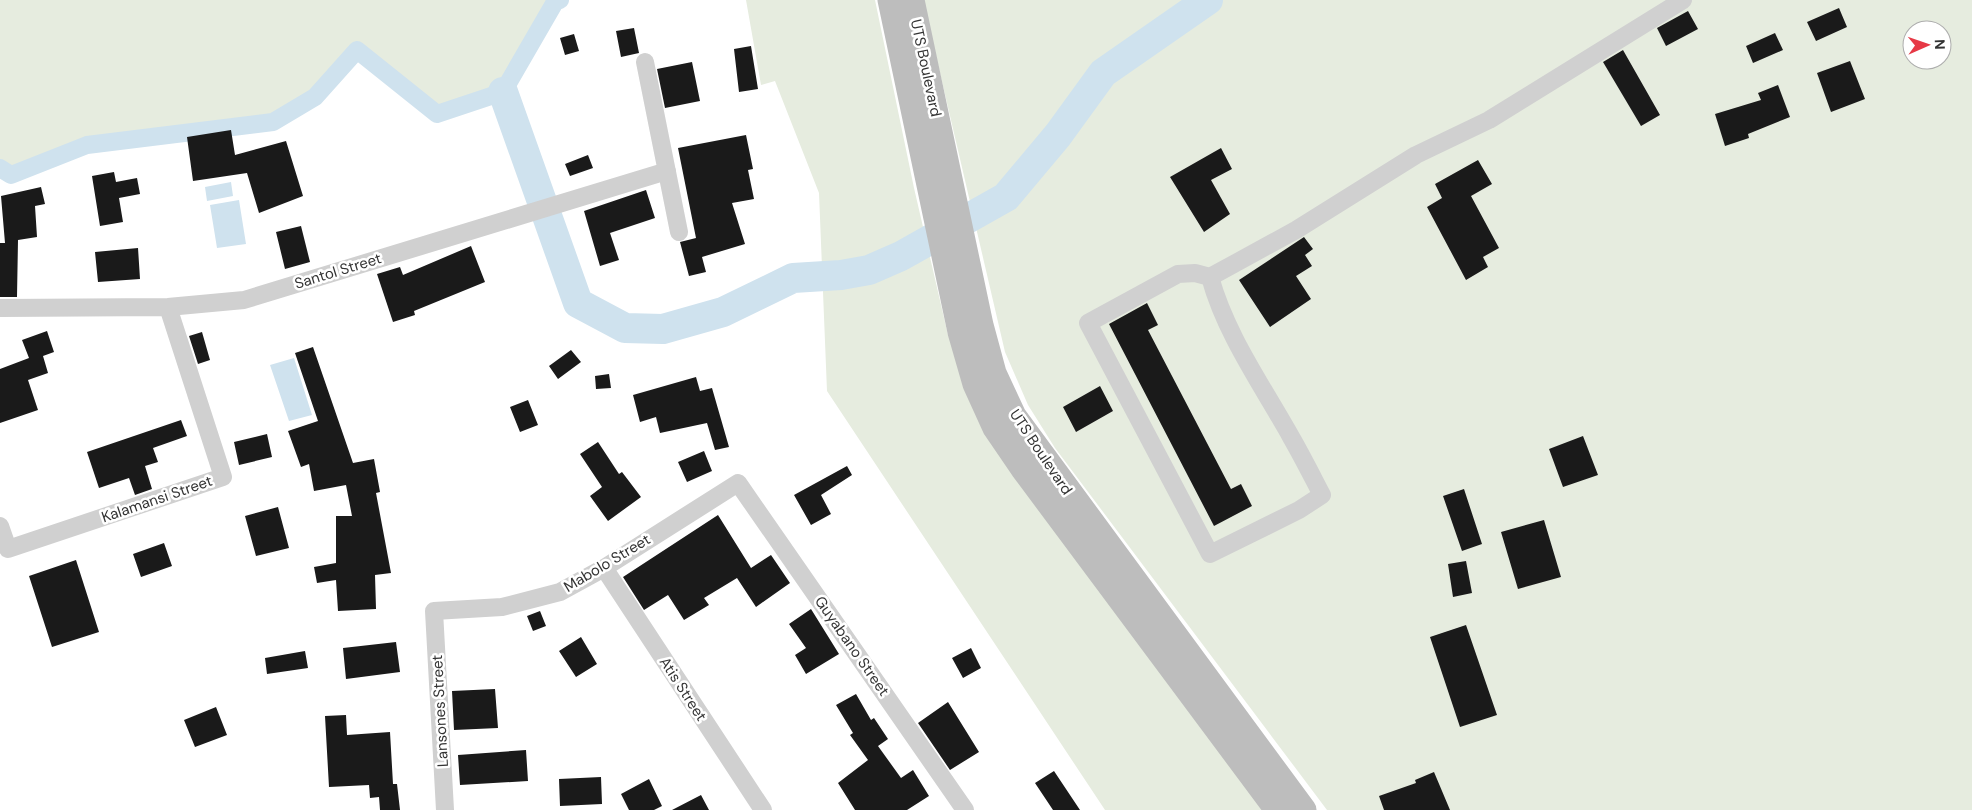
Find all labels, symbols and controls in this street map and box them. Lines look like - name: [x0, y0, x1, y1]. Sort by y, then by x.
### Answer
- street label: UTS Boulevard: [906, 17, 946, 119]
- north arrow: [1902, 20, 1952, 70]
- text: N: [1931, 39, 1949, 50]
- street label: Santol Street: [292, 248, 384, 294]
- street label: UTS Boulevard: [1005, 405, 1077, 499]
- street label: Kalamansi Street: [99, 471, 215, 527]
- street label: Mabolo Street: [560, 529, 654, 597]
- street label: Guyabano Street: [810, 592, 894, 700]
- street label: Atis Street: [655, 653, 711, 725]
- street label: Lansones Street: [427, 654, 453, 768]

